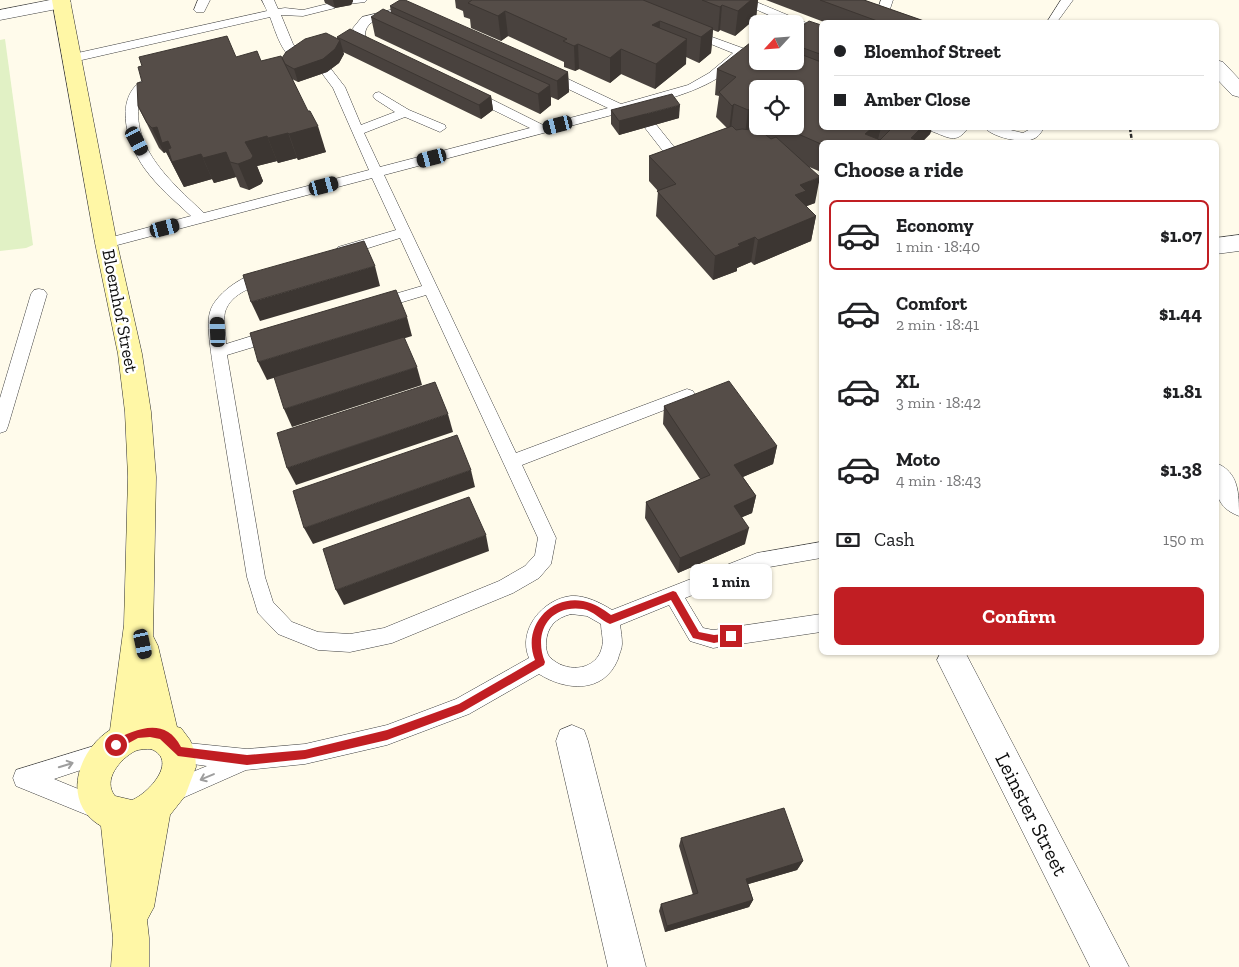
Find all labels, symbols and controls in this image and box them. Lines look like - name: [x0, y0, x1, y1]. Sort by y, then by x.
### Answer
- north arrow: [749, 15, 804, 70]
- map controls: [749, 15, 804, 135]
- text: Bloemhof Street: [864, 40, 1001, 63]
- button: locate: [749, 80, 804, 135]
- text: Amber Close: [864, 88, 970, 111]
- car: [541, 114, 574, 136]
- car: [123, 124, 150, 158]
- car: [415, 147, 448, 169]
- text: Choose a ride: [834, 156, 964, 183]
- car: [307, 175, 340, 197]
- icon: car: [836, 213, 881, 258]
- text: Economy: [896, 214, 974, 237]
- car: [148, 217, 181, 239]
- text: $1.07: [1160, 224, 1202, 247]
- text: 1 min · 18:40: [896, 237, 980, 256]
- street label: Bloemhof Street: [97, 247, 143, 375]
- icon: car: [836, 291, 881, 336]
- text: Comfort: [896, 292, 967, 315]
- text: $1.44: [1159, 302, 1202, 325]
- text: 2 min · 18:41: [896, 315, 979, 334]
- car: [209, 317, 226, 347]
- icon: car: [836, 369, 881, 414]
- text: XL: [896, 370, 919, 393]
- text: $1.81: [1163, 380, 1202, 403]
- text: 3 min · 18:42: [896, 393, 981, 412]
- icon: car: [836, 447, 881, 492]
- text: Moto: [896, 448, 940, 471]
- text: $1.38: [1160, 458, 1202, 481]
- text: 4 min · 18:43: [896, 471, 981, 490]
- icon: cash: [834, 526, 862, 554]
- text: Cash: [874, 528, 914, 551]
- text: 150 m: [1163, 530, 1204, 549]
- callout: 1 min: [690, 564, 772, 598]
- text: 1 min: [712, 572, 750, 591]
- button: Confirm: [834, 587, 1204, 645]
- route end: [720, 625, 742, 647]
- car: [132, 628, 153, 660]
- route start: [105, 734, 127, 756]
- street label: Leinster Street: [990, 748, 1074, 880]
- one-way arrow: [58, 760, 74, 770]
- one-way arrow: [200, 772, 215, 782]

